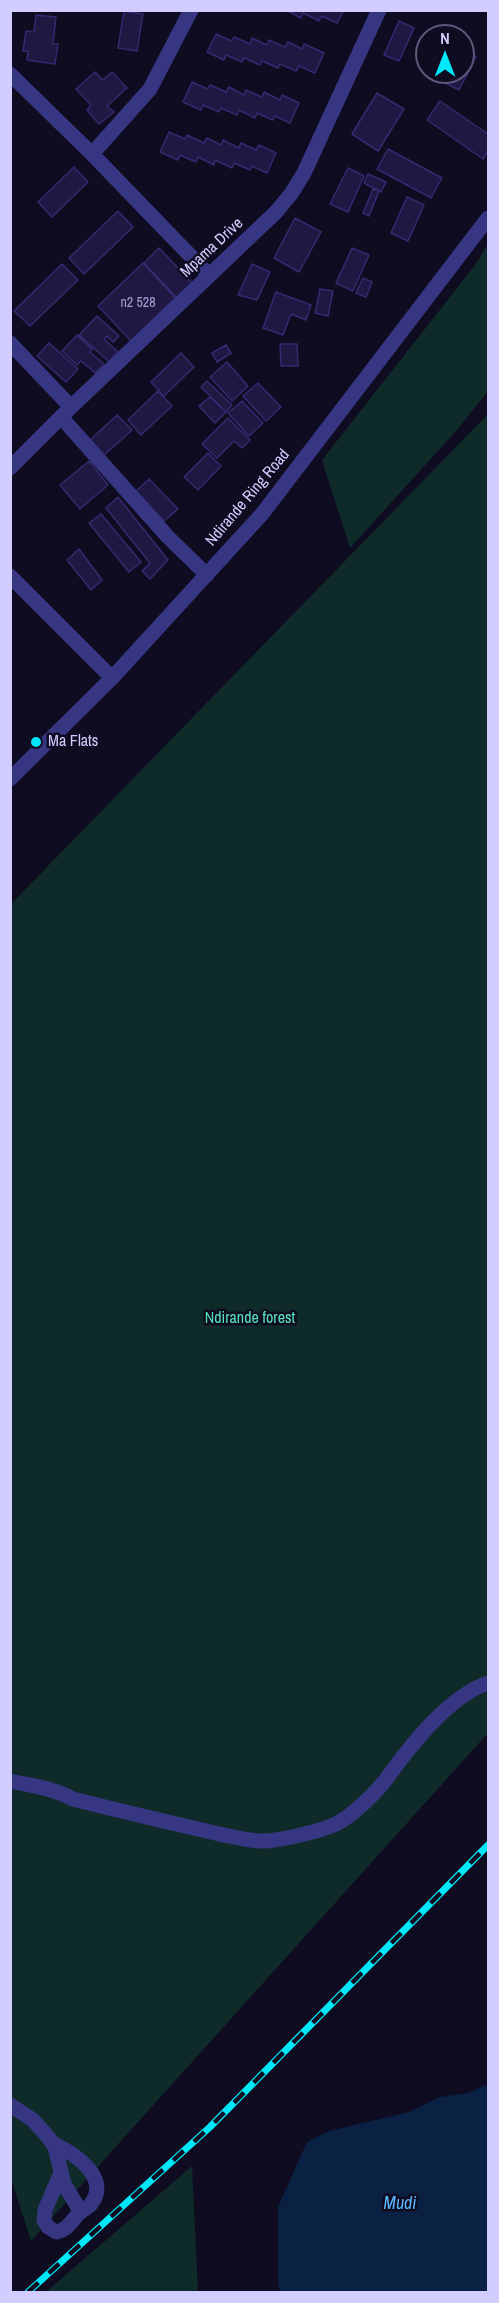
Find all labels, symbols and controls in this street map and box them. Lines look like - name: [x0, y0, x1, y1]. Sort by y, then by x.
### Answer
- north arrow: [415, 24, 475, 84]
- text: N: [440, 27, 450, 49]
- street label: Mpama Drive: [177, 214, 247, 282]
- house number: n2 528: [120, 295, 156, 311]
- street label: Ndirande Ring Road: [202, 446, 294, 550]
- place label: Ma Flats: [48, 732, 98, 752]
- marker: Ma Flats: [29, 735, 43, 749]
- park label: Ndirande forest: [205, 1309, 295, 1329]
- water label: Mudi: [384, 2193, 416, 2215]

